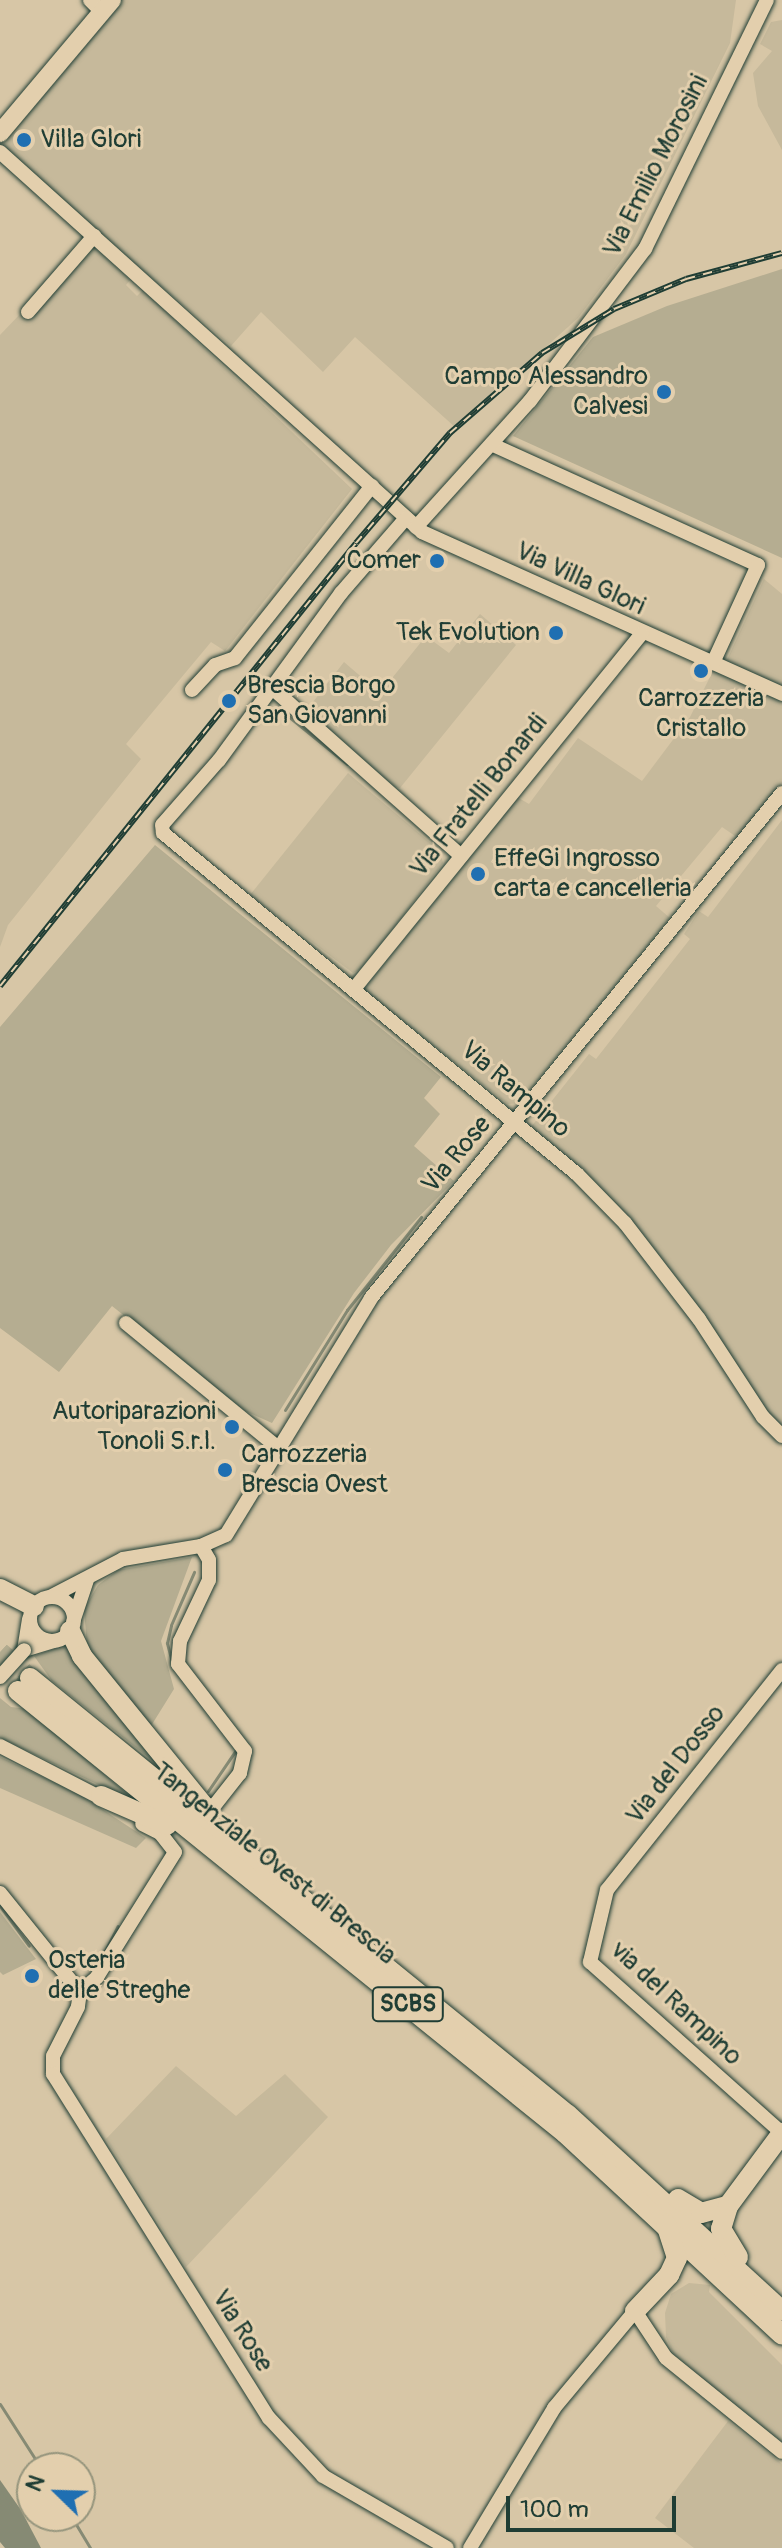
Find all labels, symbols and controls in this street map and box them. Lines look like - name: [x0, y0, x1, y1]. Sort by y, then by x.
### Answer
- street label: Via Emilio Morosini: [597, 70, 715, 262]
- place label: Villa Glori: [40, 124, 141, 156]
- marker: Villa Glori: [15, 131, 33, 149]
- place label: Campo Alessandro Calvesi: [444, 361, 648, 422]
- marker: Campo Alessandro Calvesi: [655, 383, 673, 401]
- street label: Via Villa Glori: [510, 535, 650, 623]
- place label: Comer: [347, 545, 421, 577]
- marker: Comer: [428, 552, 446, 570]
- place label: Tek Evolution: [396, 617, 540, 649]
- marker: Tek Evolution: [547, 624, 565, 642]
- marker: Carrozzeria Cristallo: [692, 662, 710, 680]
- place label: Brescia Borgo San Giovanni: [247, 670, 395, 732]
- place label: Carrozzeria Cristallo: [638, 683, 764, 744]
- marker: Brescia Borgo San Giovanni: [218, 690, 240, 712]
- street label: Via Fratelli Bonardi: [403, 708, 555, 884]
- place label: EffeGi Ingrosso carta e cancelleria: [494, 843, 692, 904]
- marker: EffeGi Ingrosso carta e cancelleria: [469, 865, 487, 883]
- street label: Via Rampino: [454, 1035, 576, 1145]
- street label: Via Rose: [416, 1110, 498, 1200]
- place label: Autoriparazioni Tonoli S.r.l.: [52, 1396, 216, 1458]
- marker: Autoriparazioni Tonoli S.r.l.: [223, 1418, 241, 1436]
- place label: Carrozzeria Brescia Ovest: [241, 1439, 388, 1500]
- marker: Carrozzeria Brescia Ovest: [216, 1461, 234, 1479]
- street label: Via del Dosso: [620, 1699, 732, 1831]
- street label: Tangenziale Ovest di Brescia: [146, 1756, 402, 1972]
- street label: via del Rampino: [604, 1935, 748, 2073]
- place label: Osteria delle Streghe: [48, 1945, 190, 2006]
- marker: Osteria delle Streghe: [23, 1967, 41, 1985]
- road number: SCBS: [370, 1984, 446, 2024]
- street label: Via Rose: [205, 2284, 279, 2378]
- north arrow: [16, 2452, 96, 2532]
- text: N: [20, 2471, 52, 2496]
- scale bar: [510, 2480, 680, 2530]
- text: 100 m: [520, 2495, 589, 2524]

